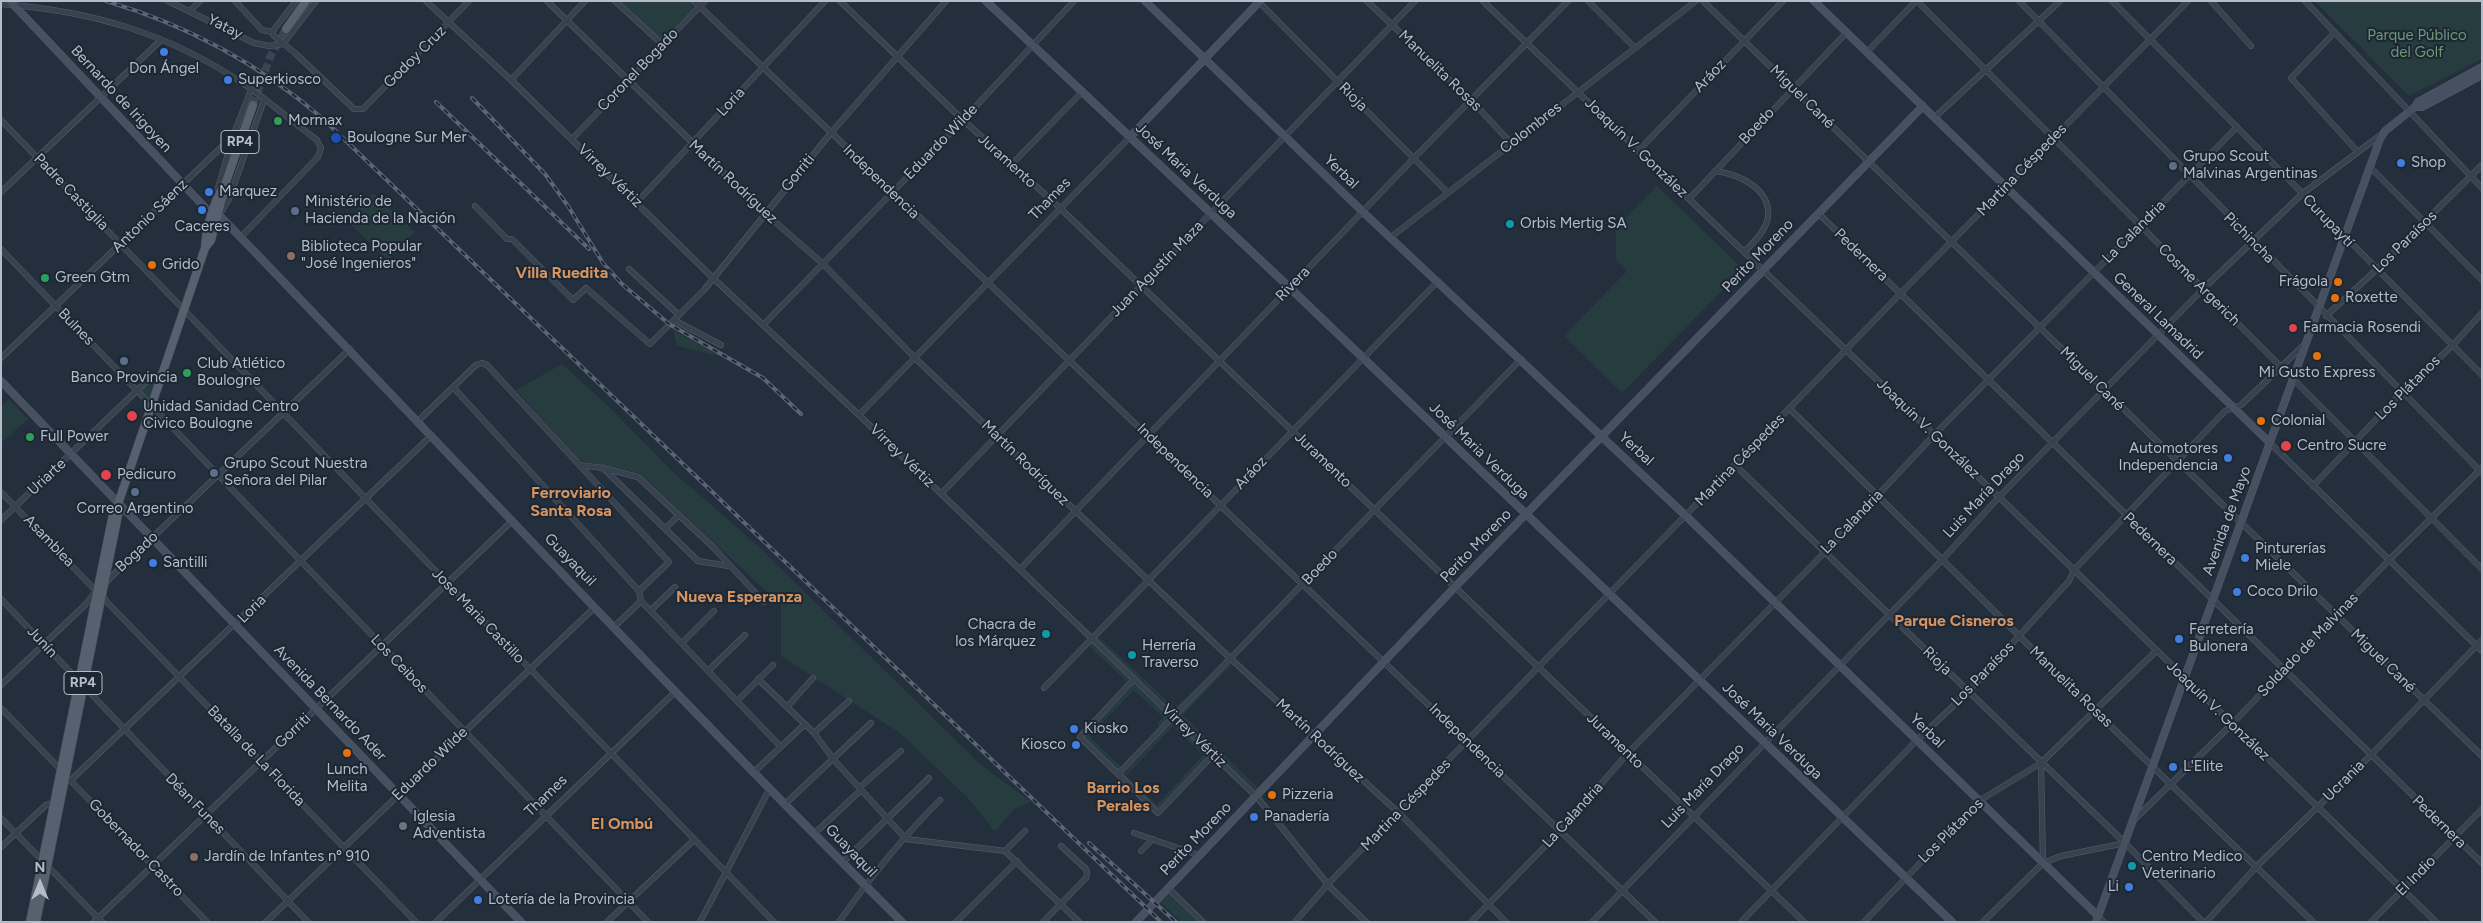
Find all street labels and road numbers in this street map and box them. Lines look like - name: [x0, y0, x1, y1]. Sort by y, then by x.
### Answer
- street label: Yatay: [204, 11, 246, 43]
- street label: Godoy Cruz: [380, 22, 450, 92]
- street label: Coronel Bogado: [594, 25, 682, 115]
- street label: Manuelita Rosas: [1395, 27, 1485, 115]
- street label: Bernardo de Irigoyen: [67, 42, 175, 156]
- street label: Aráoz: [1690, 56, 1730, 96]
- street label: Miguel Cané: [1766, 61, 1838, 133]
- street label: Rioja: [1335, 79, 1371, 115]
- street label: Loria: [713, 84, 749, 120]
- street label: Joaquín V. González: [1581, 94, 1691, 202]
- street label: Colombres: [1497, 98, 1565, 158]
- street label: Eduardo Wilde: [900, 100, 982, 184]
- street label: Boedo: [1736, 104, 1778, 148]
- street label: José Maria Verduga: [1132, 119, 1240, 223]
- street label: Martina Céspedes: [1973, 120, 2071, 220]
- road number: RP4: [221, 130, 259, 154]
- street label: Juramento: [974, 130, 1040, 192]
- street label: Martín Rodríguez: [685, 136, 781, 228]
- street label: Virrey Vértiz: [574, 141, 646, 211]
- street label: Independencia: [839, 141, 923, 223]
- street label: Padre Castiglia: [30, 150, 112, 234]
- street label: Gorriti: [778, 151, 818, 195]
- street label: Yerbal: [1320, 151, 1362, 193]
- street label: Thames: [1025, 174, 1075, 224]
- street label: Antonio Sáenz: [109, 176, 191, 256]
- street label: Curupaytí: [2299, 191, 2357, 251]
- street label: La Calandria: [2099, 197, 2169, 267]
- street label: Los Paraísos: [2369, 207, 2441, 277]
- street label: Pichincha: [2220, 209, 2278, 267]
- street label: Perito Moreno: [1719, 216, 1797, 296]
- street label: Juan Agustín Maza: [1107, 217, 1207, 321]
- street label: Pedernera: [1830, 225, 1892, 285]
- street label: Cosme Argerich: [2154, 240, 2244, 330]
- street label: Rivera: [1272, 263, 1314, 305]
- street label: General Lamadrid: [2109, 269, 2207, 363]
- street label: Bulnes: [54, 305, 98, 349]
- street label: Miguel Cané: [2056, 343, 2128, 415]
- street label: Los Plátanos: [2372, 352, 2444, 424]
- street label: Joaquín V. González: [1873, 375, 1983, 483]
- street label: José Maria Verduga: [1425, 399, 1533, 503]
- street label: Martina Céspedes: [1691, 410, 1789, 510]
- street label: Martín Rodríguez: [977, 417, 1073, 509]
- street label: Independencia: [1133, 420, 1217, 502]
- street label: Virrey Vértiz: [866, 421, 938, 491]
- street label: Juramento: [1291, 428, 1355, 492]
- street label: Yerbal: [1615, 428, 1657, 470]
- street label: Luis María Drago: [1940, 448, 2028, 542]
- street label: Aráoz: [1231, 453, 1271, 493]
- street label: Uriarte: [24, 455, 70, 499]
- street label: Avenida de Mayo: [2199, 464, 2255, 578]
- street label: La Calandria: [1817, 486, 1887, 558]
- street label: Perito Moreno: [1437, 506, 1515, 586]
- street label: Pedernera: [2119, 509, 2181, 569]
- street label: Asamblea: [20, 511, 78, 571]
- street label: Bogado: [112, 528, 162, 576]
- street label: Guayaquil: [540, 530, 600, 590]
- street label: Boedo: [1298, 545, 1342, 589]
- street label: Jose Maria Castillo: [428, 565, 528, 667]
- street label: Soldado de Malvinas: [2254, 589, 2362, 701]
- street label: Loria: [234, 591, 270, 627]
- street label: Junín: [23, 623, 61, 661]
- street label: Miguel Cané: [2347, 625, 2419, 697]
- street label: Los Ceibos: [367, 631, 431, 697]
- street label: Los Paraísos: [1948, 638, 2018, 710]
- street label: Avenida Bernardo Ader: [270, 641, 390, 765]
- street label: Rioja: [1919, 643, 1955, 679]
- street label: Manuelita Rosas: [2026, 643, 2116, 731]
- street label: Joaquín V. González: [2163, 657, 2273, 765]
- road number: RP4: [64, 671, 102, 694]
- street label: José Maria Verduga: [1718, 679, 1826, 783]
- street label: Martín Rodríguez: [1272, 695, 1368, 787]
- street label: Independencia: [1425, 700, 1509, 782]
- street label: Virrey Vértiz: [1158, 701, 1230, 771]
- street label: Batalla de La Florida: [203, 702, 309, 810]
- street label: Juramento: [1583, 709, 1647, 773]
- street label: Gorriti: [271, 710, 315, 752]
- street label: Yerbal: [1906, 710, 1948, 752]
- street label: Eduardo Wilde: [388, 723, 472, 805]
- street label: Luis María Drago: [1658, 740, 1748, 832]
- street label: Martina Céspedes: [1357, 755, 1455, 855]
- street label: Ucrania: [2320, 757, 2368, 805]
- street label: Déan Funes: [161, 770, 229, 838]
- street label: Thames: [521, 771, 571, 821]
- street label: La Calandria: [1539, 779, 1607, 851]
- street label: Pedernera: [2408, 792, 2470, 852]
- street label: Gobernador Castro: [85, 795, 187, 901]
- street label: Los Plátanos: [1915, 795, 1987, 867]
- street label: Perito Moreno: [1157, 799, 1235, 879]
- street label: Guayaquil: [821, 821, 881, 881]
- street label: El Indio: [2392, 852, 2440, 900]

